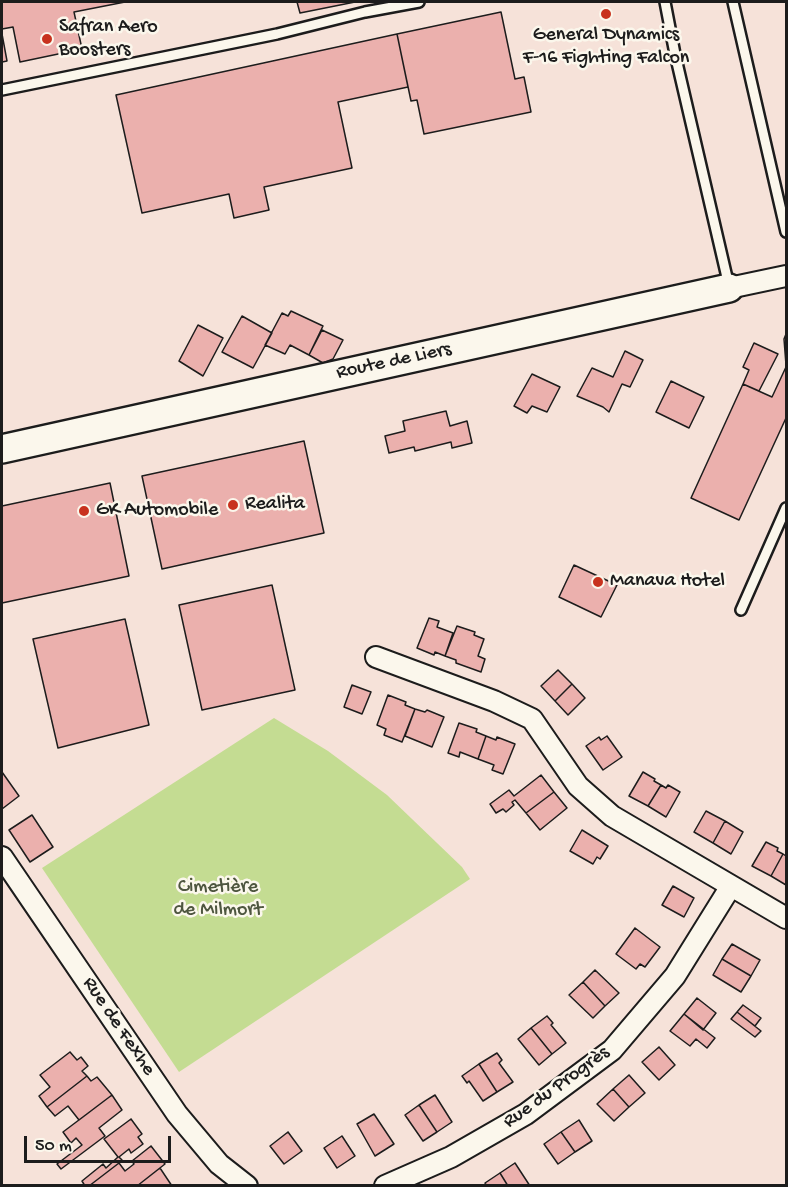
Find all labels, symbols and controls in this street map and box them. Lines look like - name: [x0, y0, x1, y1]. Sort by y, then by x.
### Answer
- marker: General Dynamics F-16 Fighting Falcon: [599, 7, 613, 21]
- place label: Safran Aero Boosters: [59, 16, 158, 63]
- place label: General Dynamics F-16 Fighting Falcon: [523, 24, 689, 71]
- marker: Safran Aero Boosters: [40, 32, 54, 46]
- street label: Route de Liers: [334, 338, 454, 386]
- place label: Realita: [245, 493, 305, 517]
- marker: Realita: [226, 498, 240, 512]
- place label: GK Automobile: [96, 499, 218, 523]
- marker: GK Automobile: [77, 504, 91, 518]
- place label: Manava Hotel: [610, 570, 725, 594]
- marker: Manava Hotel: [591, 575, 605, 589]
- park label: Cimetière de Milmort: [173, 876, 263, 923]
- street label: Rue de Fexhe: [76, 973, 160, 1081]
- street label: Rue du Progrès: [499, 1041, 615, 1135]
- scale bar: [27, 1124, 174, 1162]
- text: 50 m: [35, 1136, 72, 1157]

